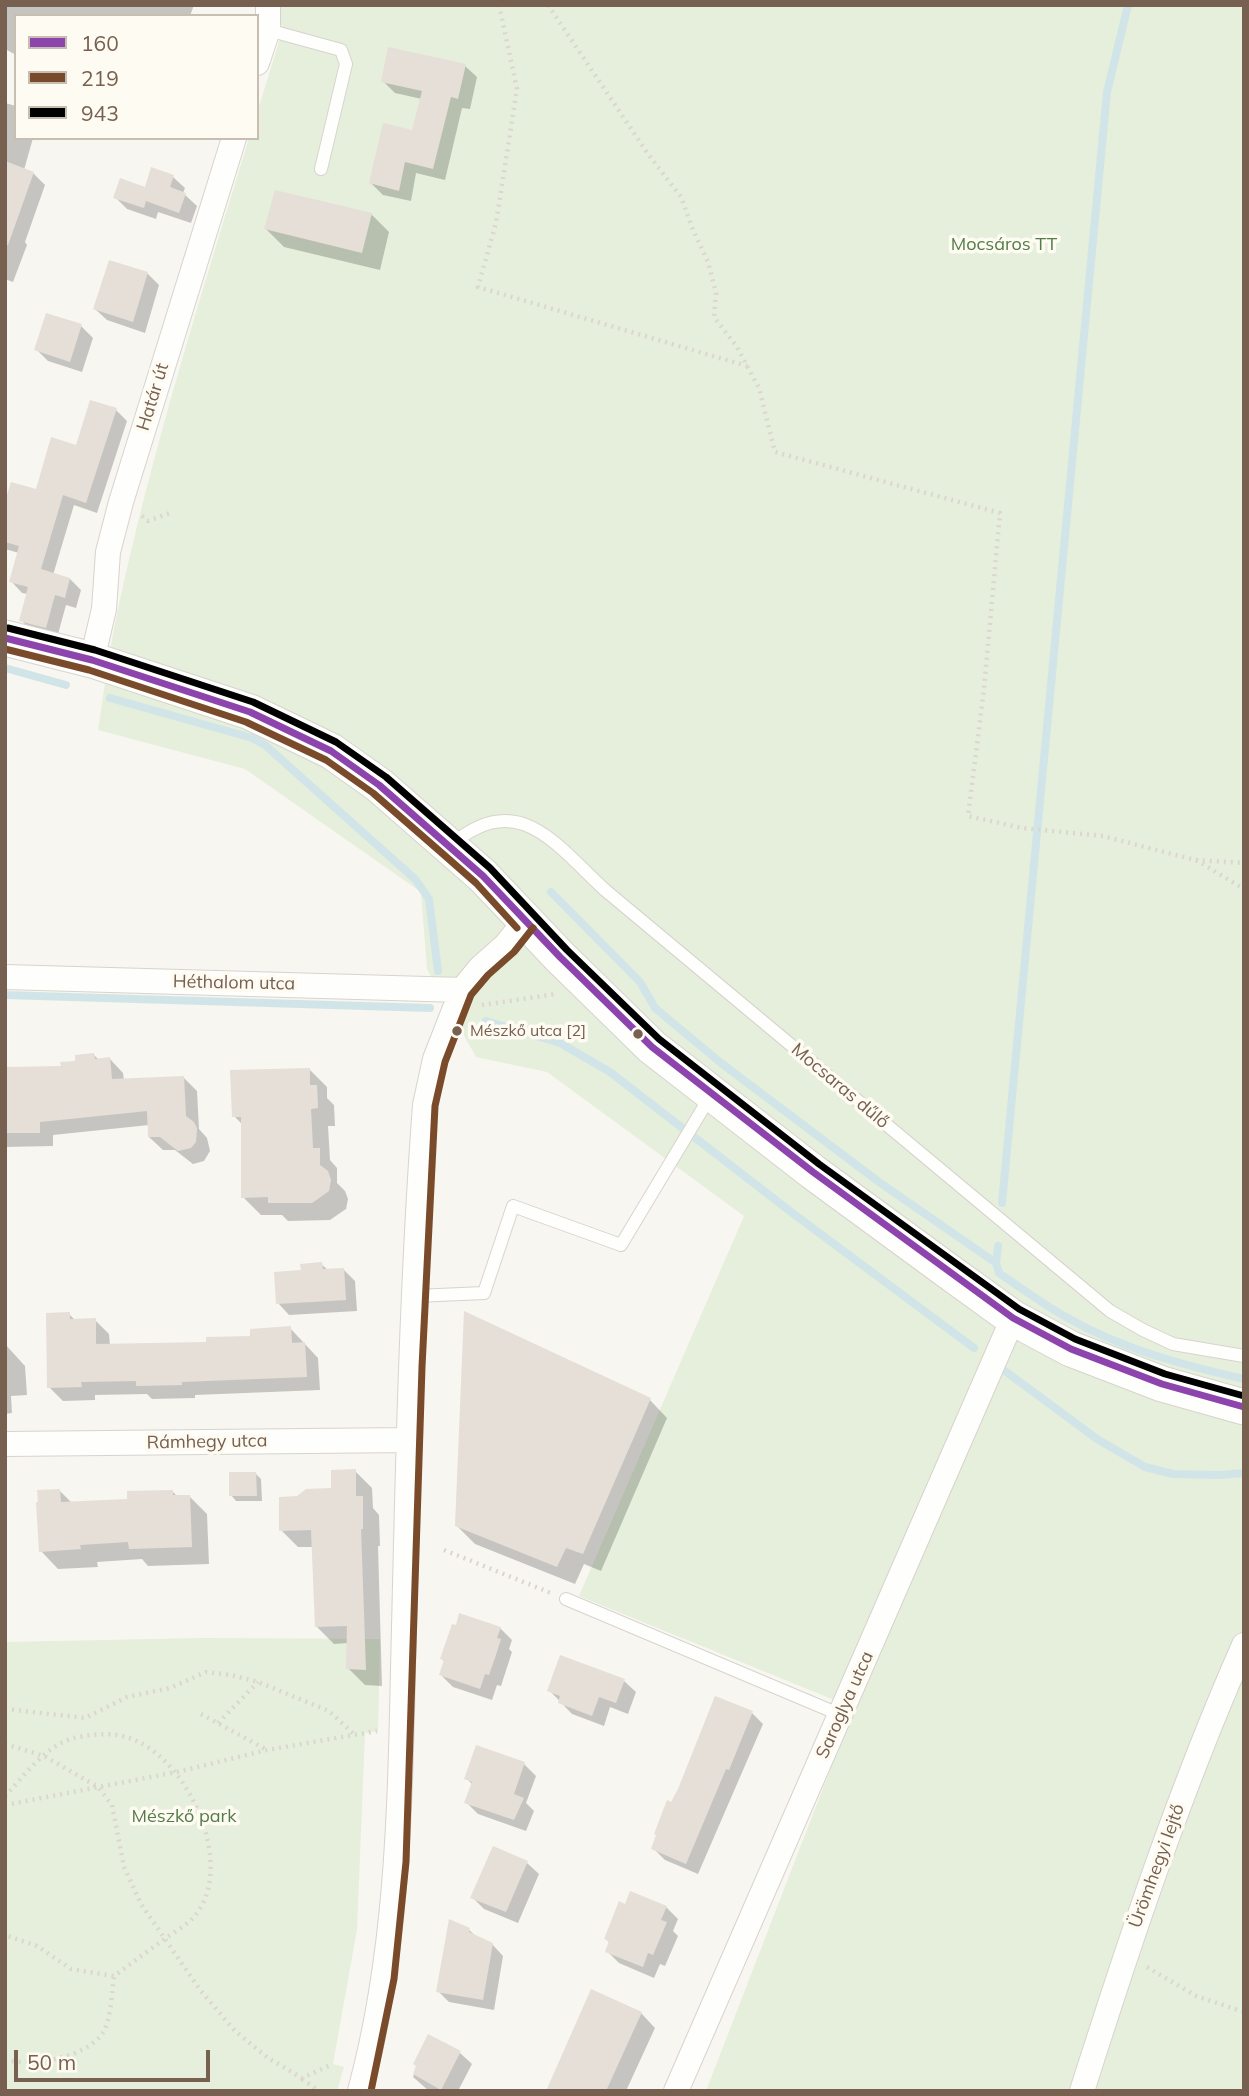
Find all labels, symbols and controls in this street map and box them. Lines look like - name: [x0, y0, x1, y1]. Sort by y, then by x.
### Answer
- legend: [14, 14, 259, 140]
- text: 160: [81, 30, 119, 56]
- text: 219: [81, 65, 119, 91]
- text: 943: [81, 100, 119, 126]
- park label: Mocsáros TT: [951, 234, 1057, 256]
- street label: Határ út: [132, 361, 174, 433]
- street label: Héthalom utca: [173, 971, 295, 995]
- place label: Mészkő utca [2]: [470, 1021, 586, 1041]
- marker: Mészkő utca [2]: [450, 1024, 464, 1038]
- unlabelled marker: [631, 1027, 645, 1041]
- street label: Mocsaras dűlő: [787, 1039, 893, 1133]
- street label: Rámhegy utca: [146, 1430, 268, 1454]
- street label: Saroglya utca: [812, 1648, 878, 1762]
- street label: Ürömhegyi lejtő: [1125, 1801, 1189, 1931]
- park label: Mészkő park: [132, 1806, 236, 1828]
- scale bar: [18, 2036, 214, 2080]
- text: 50 m: [27, 2049, 76, 2075]

